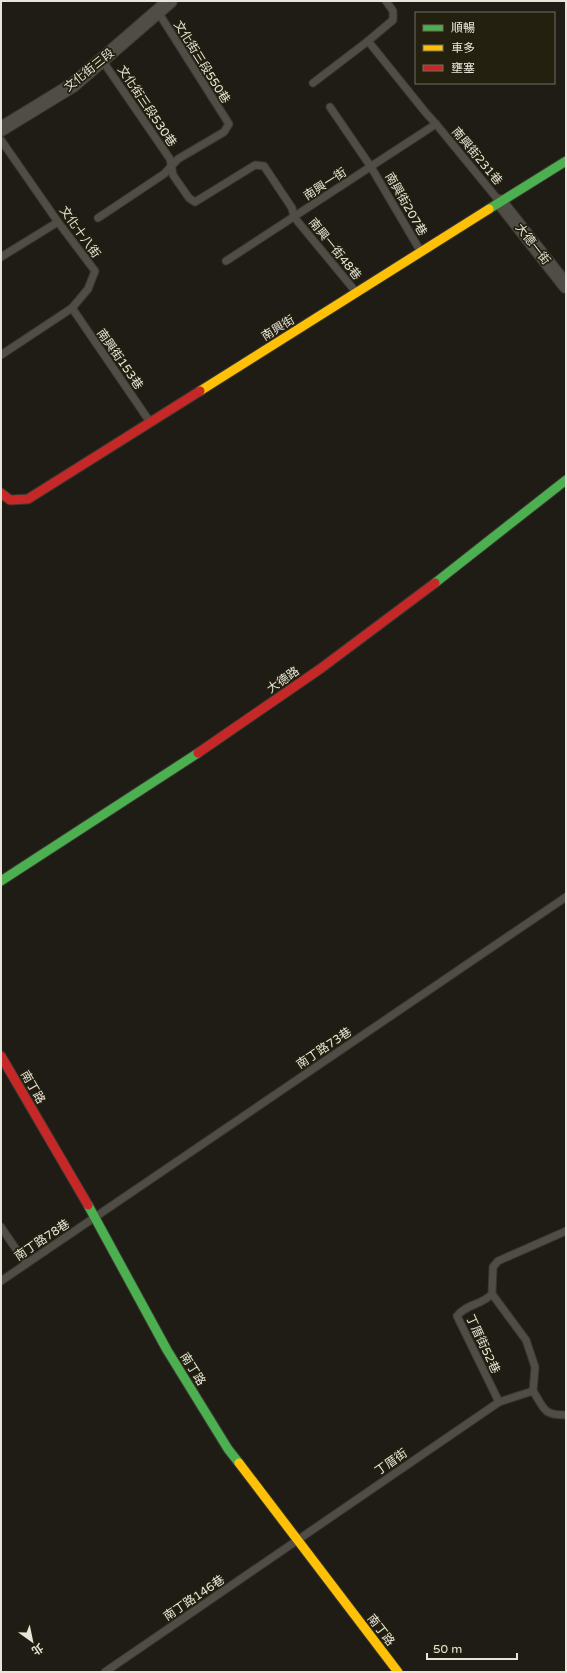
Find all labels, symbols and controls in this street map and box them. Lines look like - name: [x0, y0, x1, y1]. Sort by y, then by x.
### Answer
- legend: [415, 12, 555, 84]
- street label: 文化街三段550巷: [171, 18, 233, 106]
- text: 順暢: [451, 21, 475, 35]
- text: 車多: [451, 41, 475, 55]
- street label: 文化街三段: [61, 46, 117, 94]
- text: 壅塞: [451, 61, 475, 75]
- street label: 文化街三段530巷: [115, 63, 179, 149]
- street label: 南興街231巷: [449, 124, 505, 188]
- street label: 南興一街: [301, 165, 349, 203]
- street label: 南興街207巷: [382, 170, 430, 238]
- street label: 文化十八街: [57, 204, 103, 260]
- street label: 南興一街48巷: [306, 215, 364, 283]
- street label: 大德一街: [513, 221, 553, 267]
- street label: 南興街: [259, 313, 297, 343]
- street label: 南興街153巷: [94, 326, 146, 392]
- street label: 大德路: [264, 664, 302, 696]
- street label: 南丁路73巷: [294, 1025, 354, 1071]
- street label: 南丁路: [18, 1068, 48, 1106]
- street label: 南丁路78巷: [12, 1217, 72, 1263]
- street label: 丁厝街52巷: [463, 1312, 503, 1376]
- street label: 南丁路: [178, 1350, 208, 1388]
- street label: 丁厝街: [372, 1446, 410, 1478]
- street label: 南丁路146巷: [161, 1572, 227, 1624]
- street label: 南丁路: [364, 1612, 398, 1648]
- north arrow: [12, 1621, 52, 1661]
- scale bar: [427, 1635, 517, 1661]
- text: 北: [29, 1641, 45, 1657]
- text: 50 m: [433, 1642, 462, 1656]

